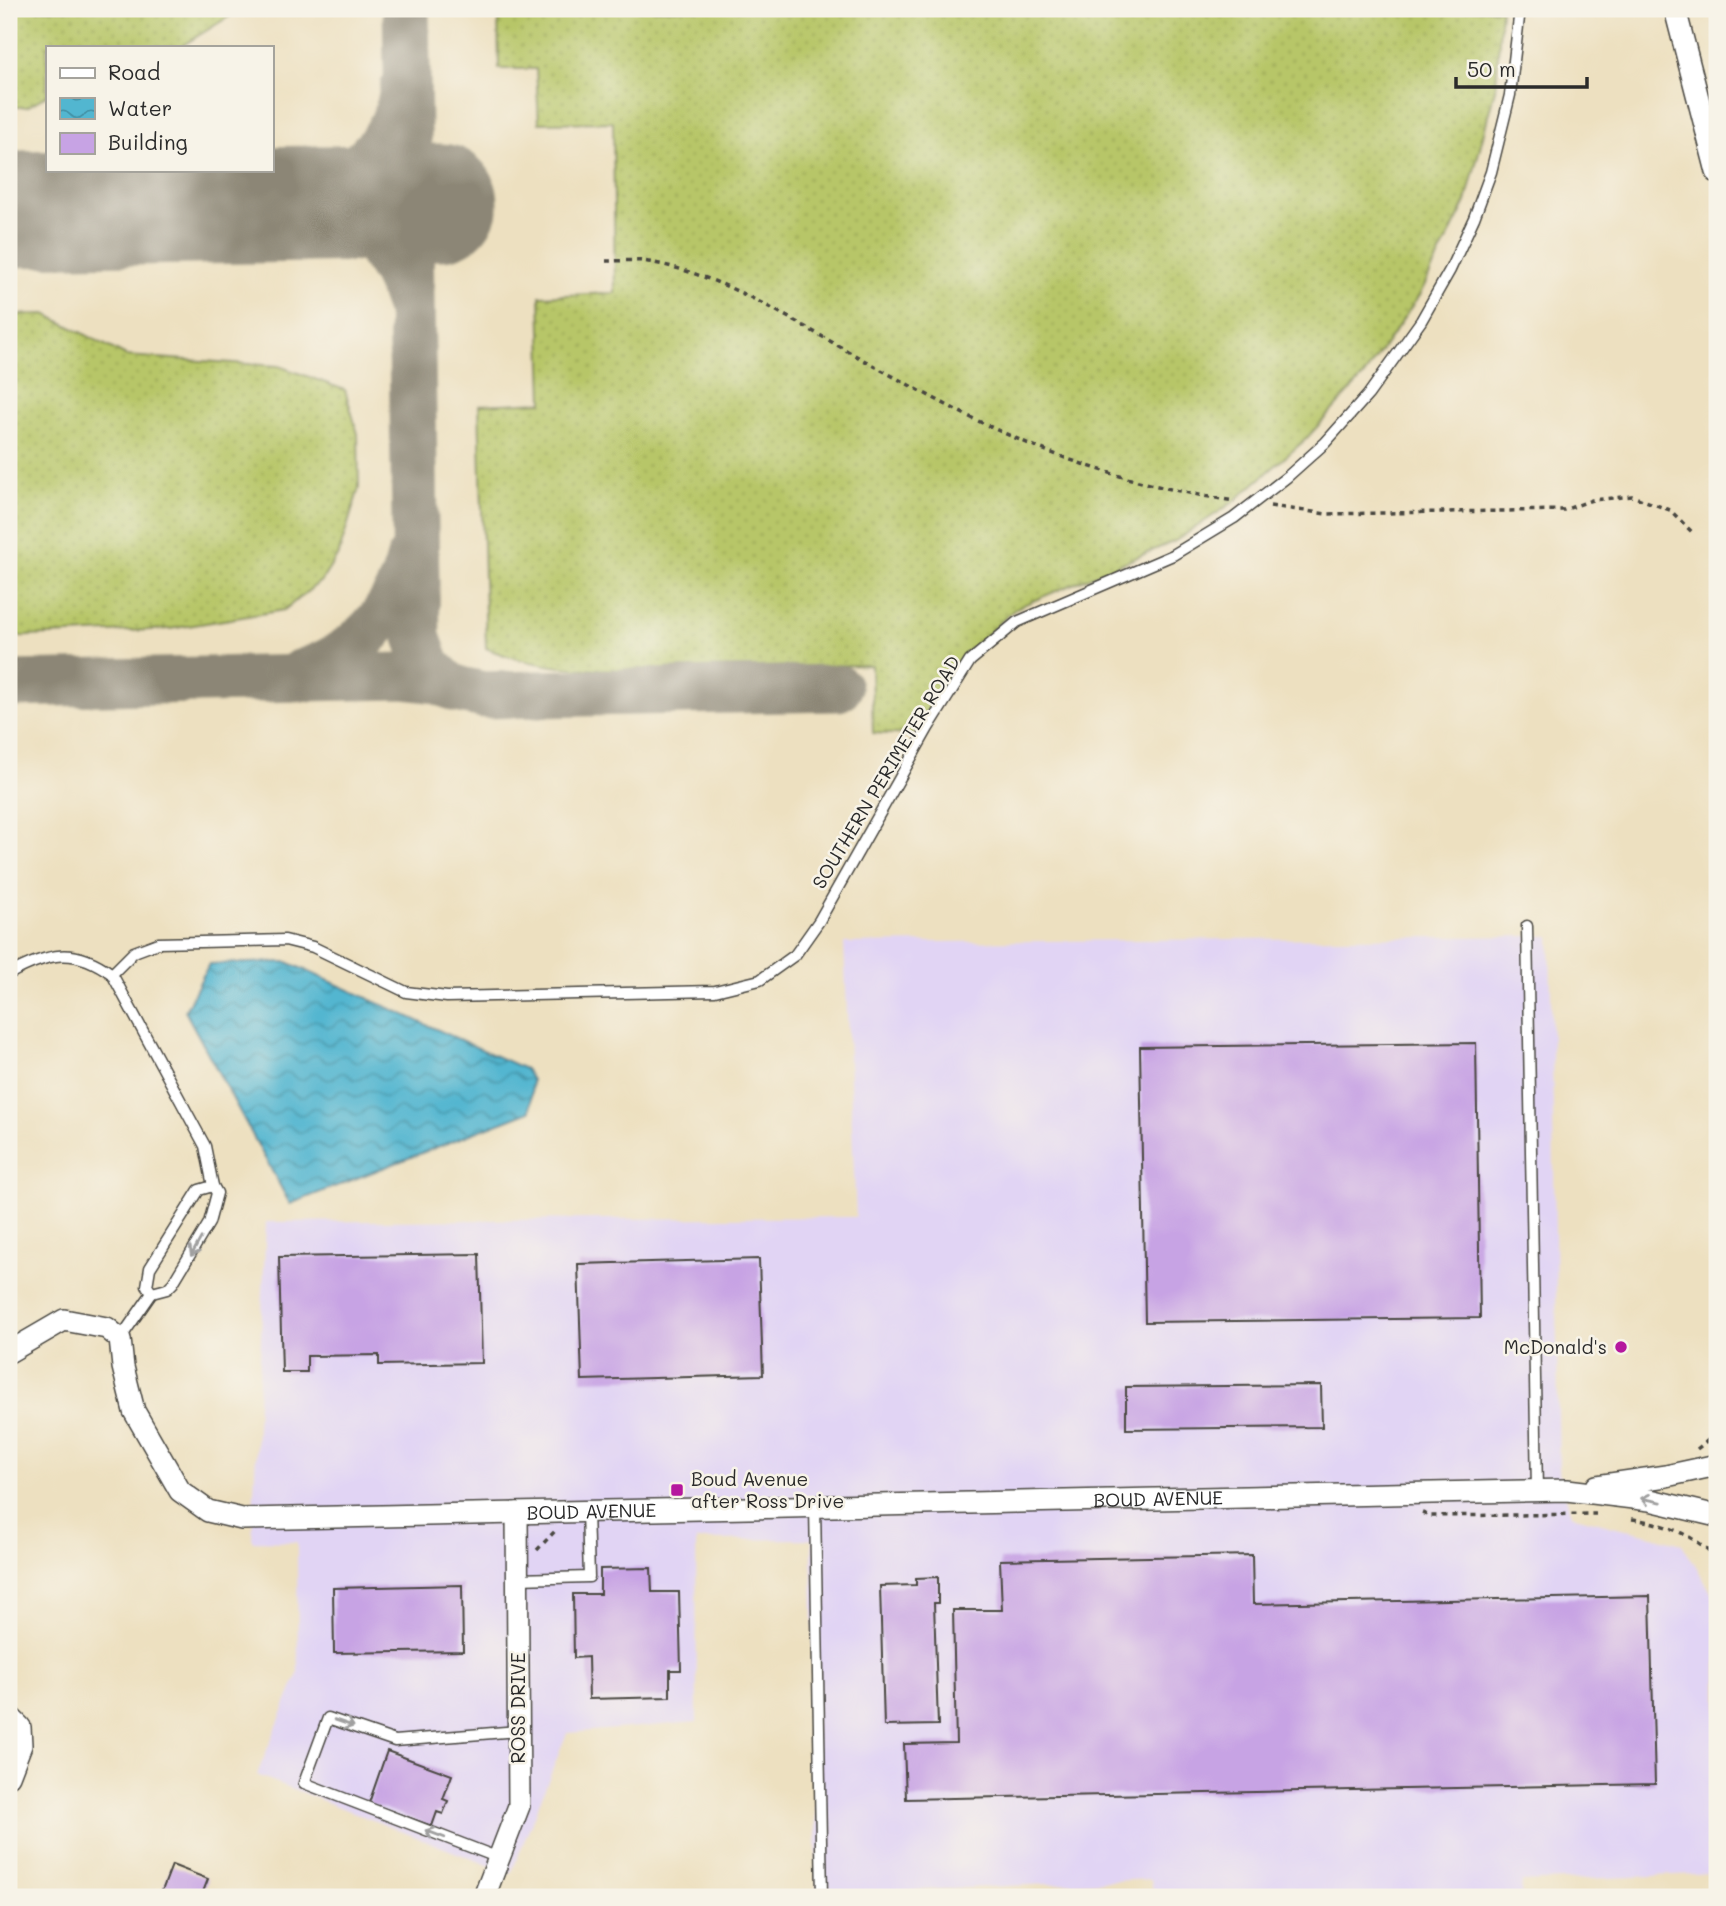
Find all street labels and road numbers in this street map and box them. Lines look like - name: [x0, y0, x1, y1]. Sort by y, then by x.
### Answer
- street label: SOUTHERN PERIMETER ROAD: [806, 650, 965, 893]
- street label: BOUD AVENUE: [1093, 1485, 1223, 1512]
- street label: BOUD AVENUE: [526, 1497, 657, 1525]
- street label: ROSS DRIVE: [505, 1652, 530, 1764]

